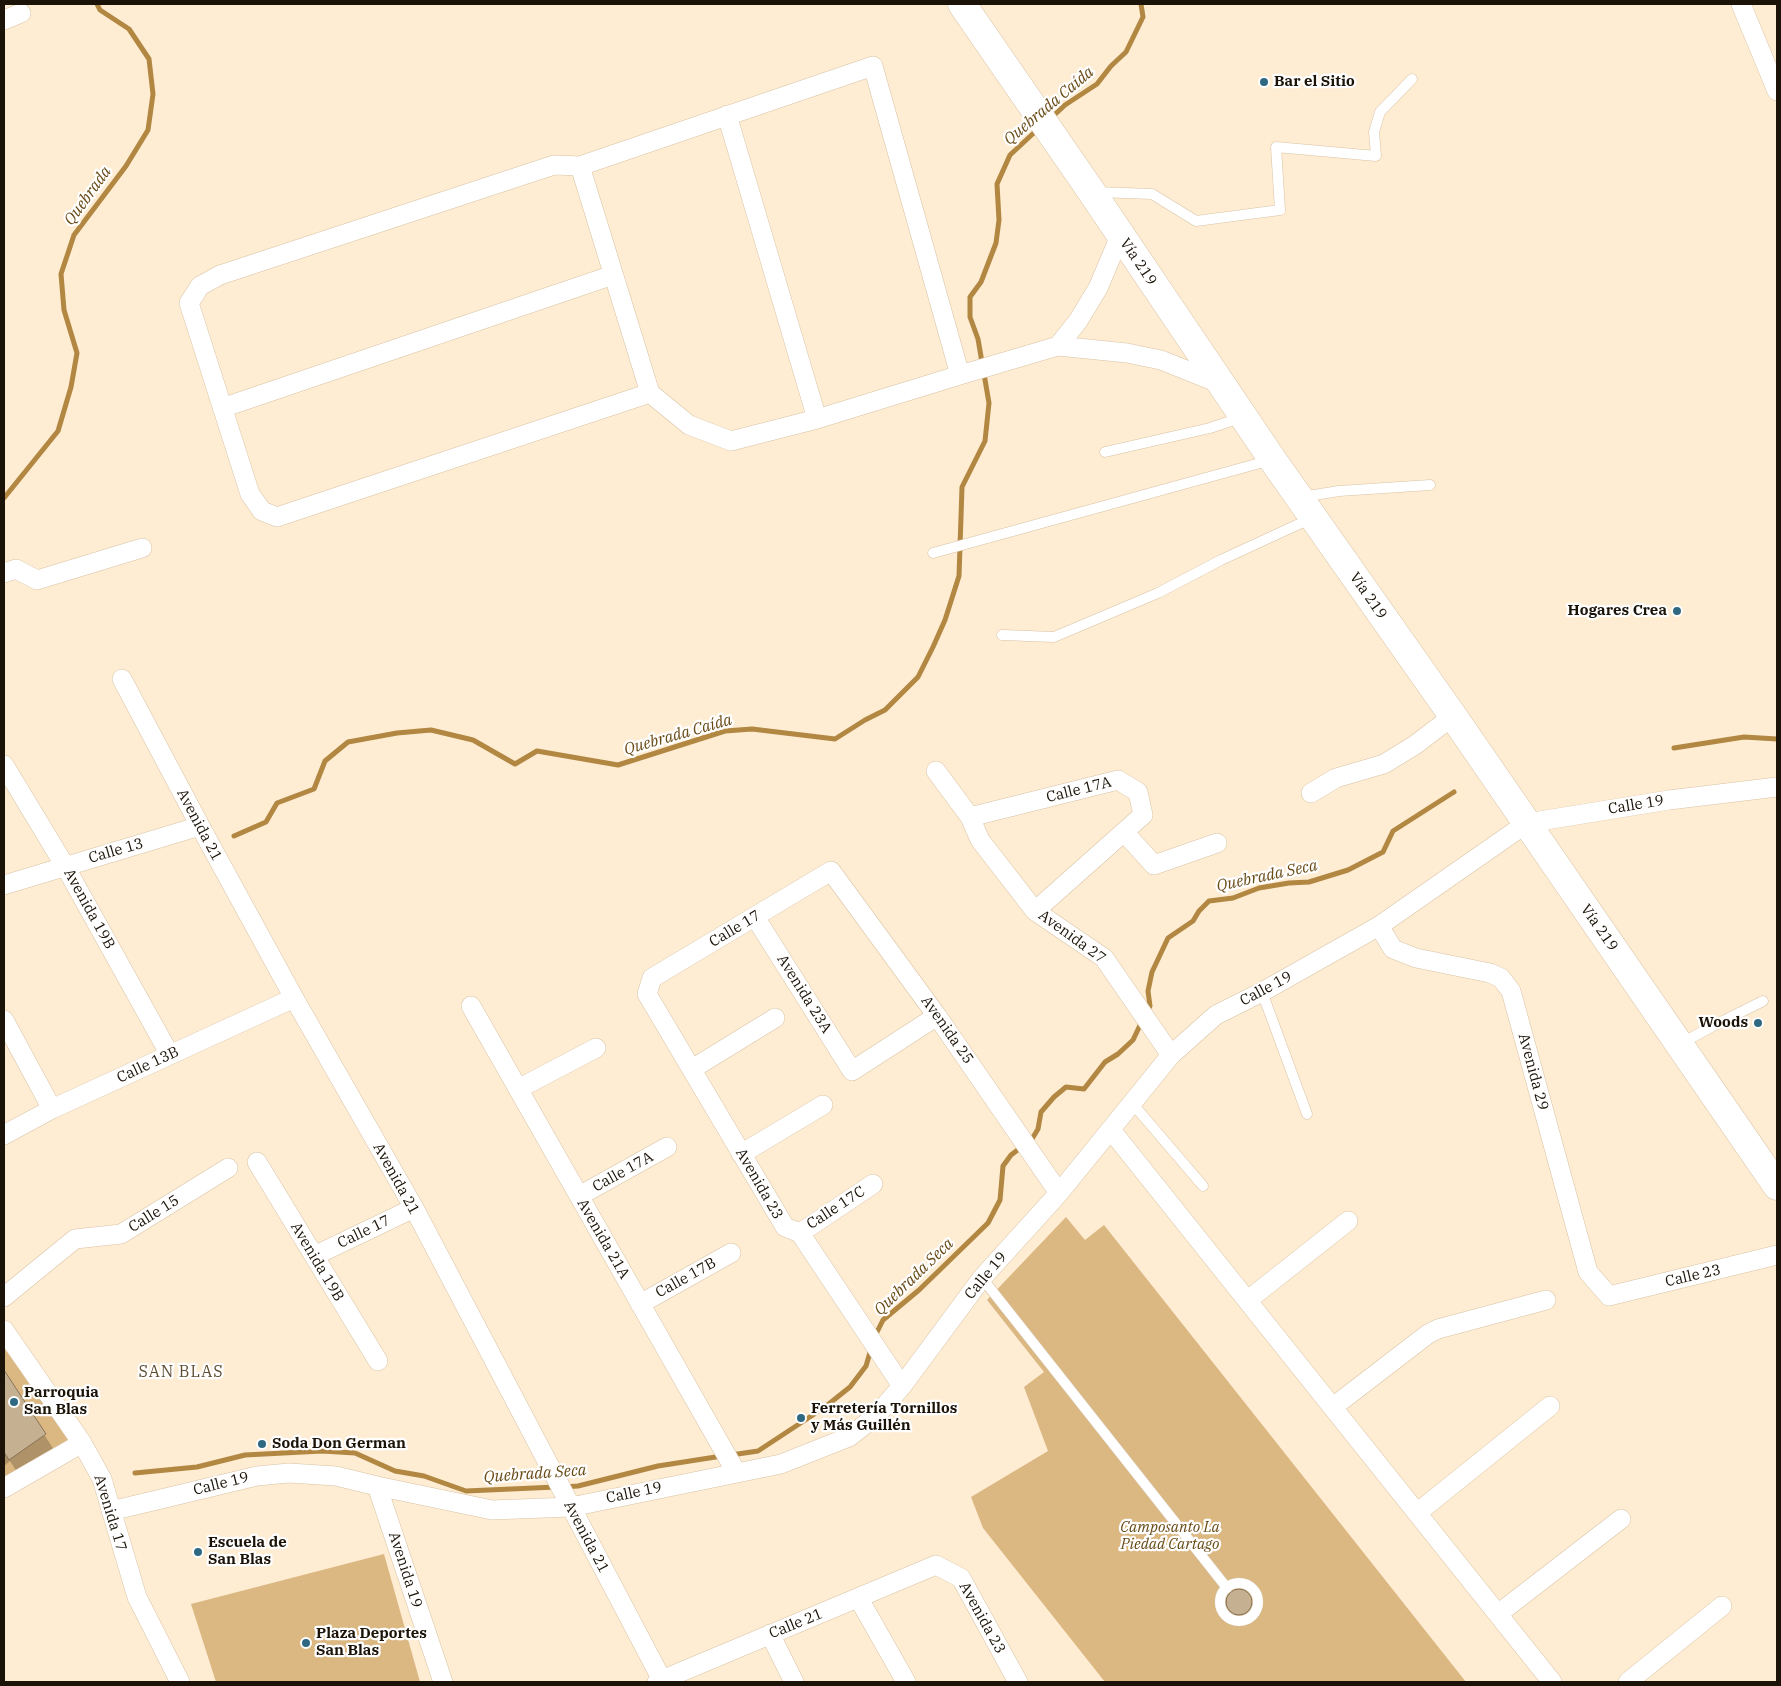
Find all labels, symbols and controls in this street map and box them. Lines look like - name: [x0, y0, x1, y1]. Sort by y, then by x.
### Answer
- water label: Quebrada Caída: [1000, 63, 1098, 149]
- place label: Bar el Sitio: [1274, 73, 1355, 91]
- marker: Bar el Sitio: [1258, 76, 1270, 88]
- water label: Quebrada: [60, 163, 116, 229]
- street label: Vía 219: [1116, 235, 1160, 289]
- street label: Vía 219: [1345, 569, 1391, 623]
- place label: Hogares Crea: [1568, 602, 1667, 620]
- marker: Hogares Crea: [1671, 605, 1683, 617]
- water label: Quebrada Caída: [622, 710, 734, 760]
- street label: Calle 17A: [1045, 773, 1113, 807]
- street label: Avenida 21: [173, 786, 225, 864]
- street label: Calle 19: [1607, 792, 1665, 818]
- street label: Calle 13: [86, 835, 146, 867]
- water label: Quebrada Seca: [1215, 856, 1319, 896]
- street label: Avenida 19B: [60, 866, 118, 952]
- street label: Vía 219: [1576, 901, 1622, 955]
- street label: Calle 17: [706, 907, 764, 951]
- street label: Avenida 27: [1035, 907, 1109, 967]
- street label: Avenida 23A: [773, 951, 835, 1037]
- street label: Calle 19: [1237, 968, 1295, 1010]
- street label: Avenida 25: [917, 993, 977, 1067]
- place label: Woods: [1698, 1014, 1748, 1032]
- marker: Woods: [1752, 1017, 1764, 1029]
- street label: Avenida 29: [1514, 1032, 1552, 1112]
- street label: Calle 13B: [114, 1043, 182, 1087]
- street label: Avenida 21: [369, 1140, 423, 1218]
- street label: Avenida 23: [731, 1145, 787, 1223]
- street label: Calle 17A: [590, 1148, 656, 1196]
- street label: Calle 17C: [803, 1182, 869, 1234]
- street label: Calle 15: [125, 1191, 183, 1237]
- street label: Avenida 21A: [573, 1196, 633, 1282]
- street label: Calle 17: [335, 1212, 393, 1252]
- street label: Avenida 19B: [286, 1219, 348, 1305]
- water label: Quebrada Seca: [870, 1234, 958, 1320]
- street label: Calle 19: [961, 1249, 1011, 1303]
- street label: Calle 17B: [653, 1254, 719, 1302]
- street label: Calle 23: [1664, 1261, 1722, 1291]
- district label: SAN BLAS: [137, 1362, 225, 1382]
- place label: Parroquia San Blas: [24, 1384, 99, 1419]
- marker: Parroquia San Blas: [8, 1396, 20, 1408]
- place label: Ferretería Tornillos y Más Guillén: [811, 1400, 957, 1435]
- marker: Ferretería Tornillos y Más Guillén: [795, 1412, 807, 1424]
- place label: Soda Don German: [272, 1435, 406, 1453]
- marker: Soda Don German: [256, 1438, 268, 1450]
- water label: Quebrada Seca: [483, 1461, 587, 1487]
- street label: Calle 19: [192, 1468, 250, 1500]
- street label: Avenida 17: [90, 1473, 130, 1553]
- street label: Calle 19: [605, 1478, 663, 1508]
- street label: Avenida 21: [560, 1498, 612, 1576]
- park label: Camposanto La Piedad Cartago: [1120, 1519, 1220, 1554]
- street label: Avenida 19: [384, 1530, 426, 1610]
- place label: Escuela de San Blas: [208, 1534, 287, 1569]
- marker: Escuela de San Blas: [192, 1546, 204, 1558]
- street label: Avenida 23: [955, 1579, 1009, 1657]
- street label: Calle 21: [767, 1605, 825, 1643]
- place label: Plaza Deportes San Blas: [316, 1625, 427, 1660]
- marker: Plaza Deportes San Blas: [300, 1637, 312, 1649]

